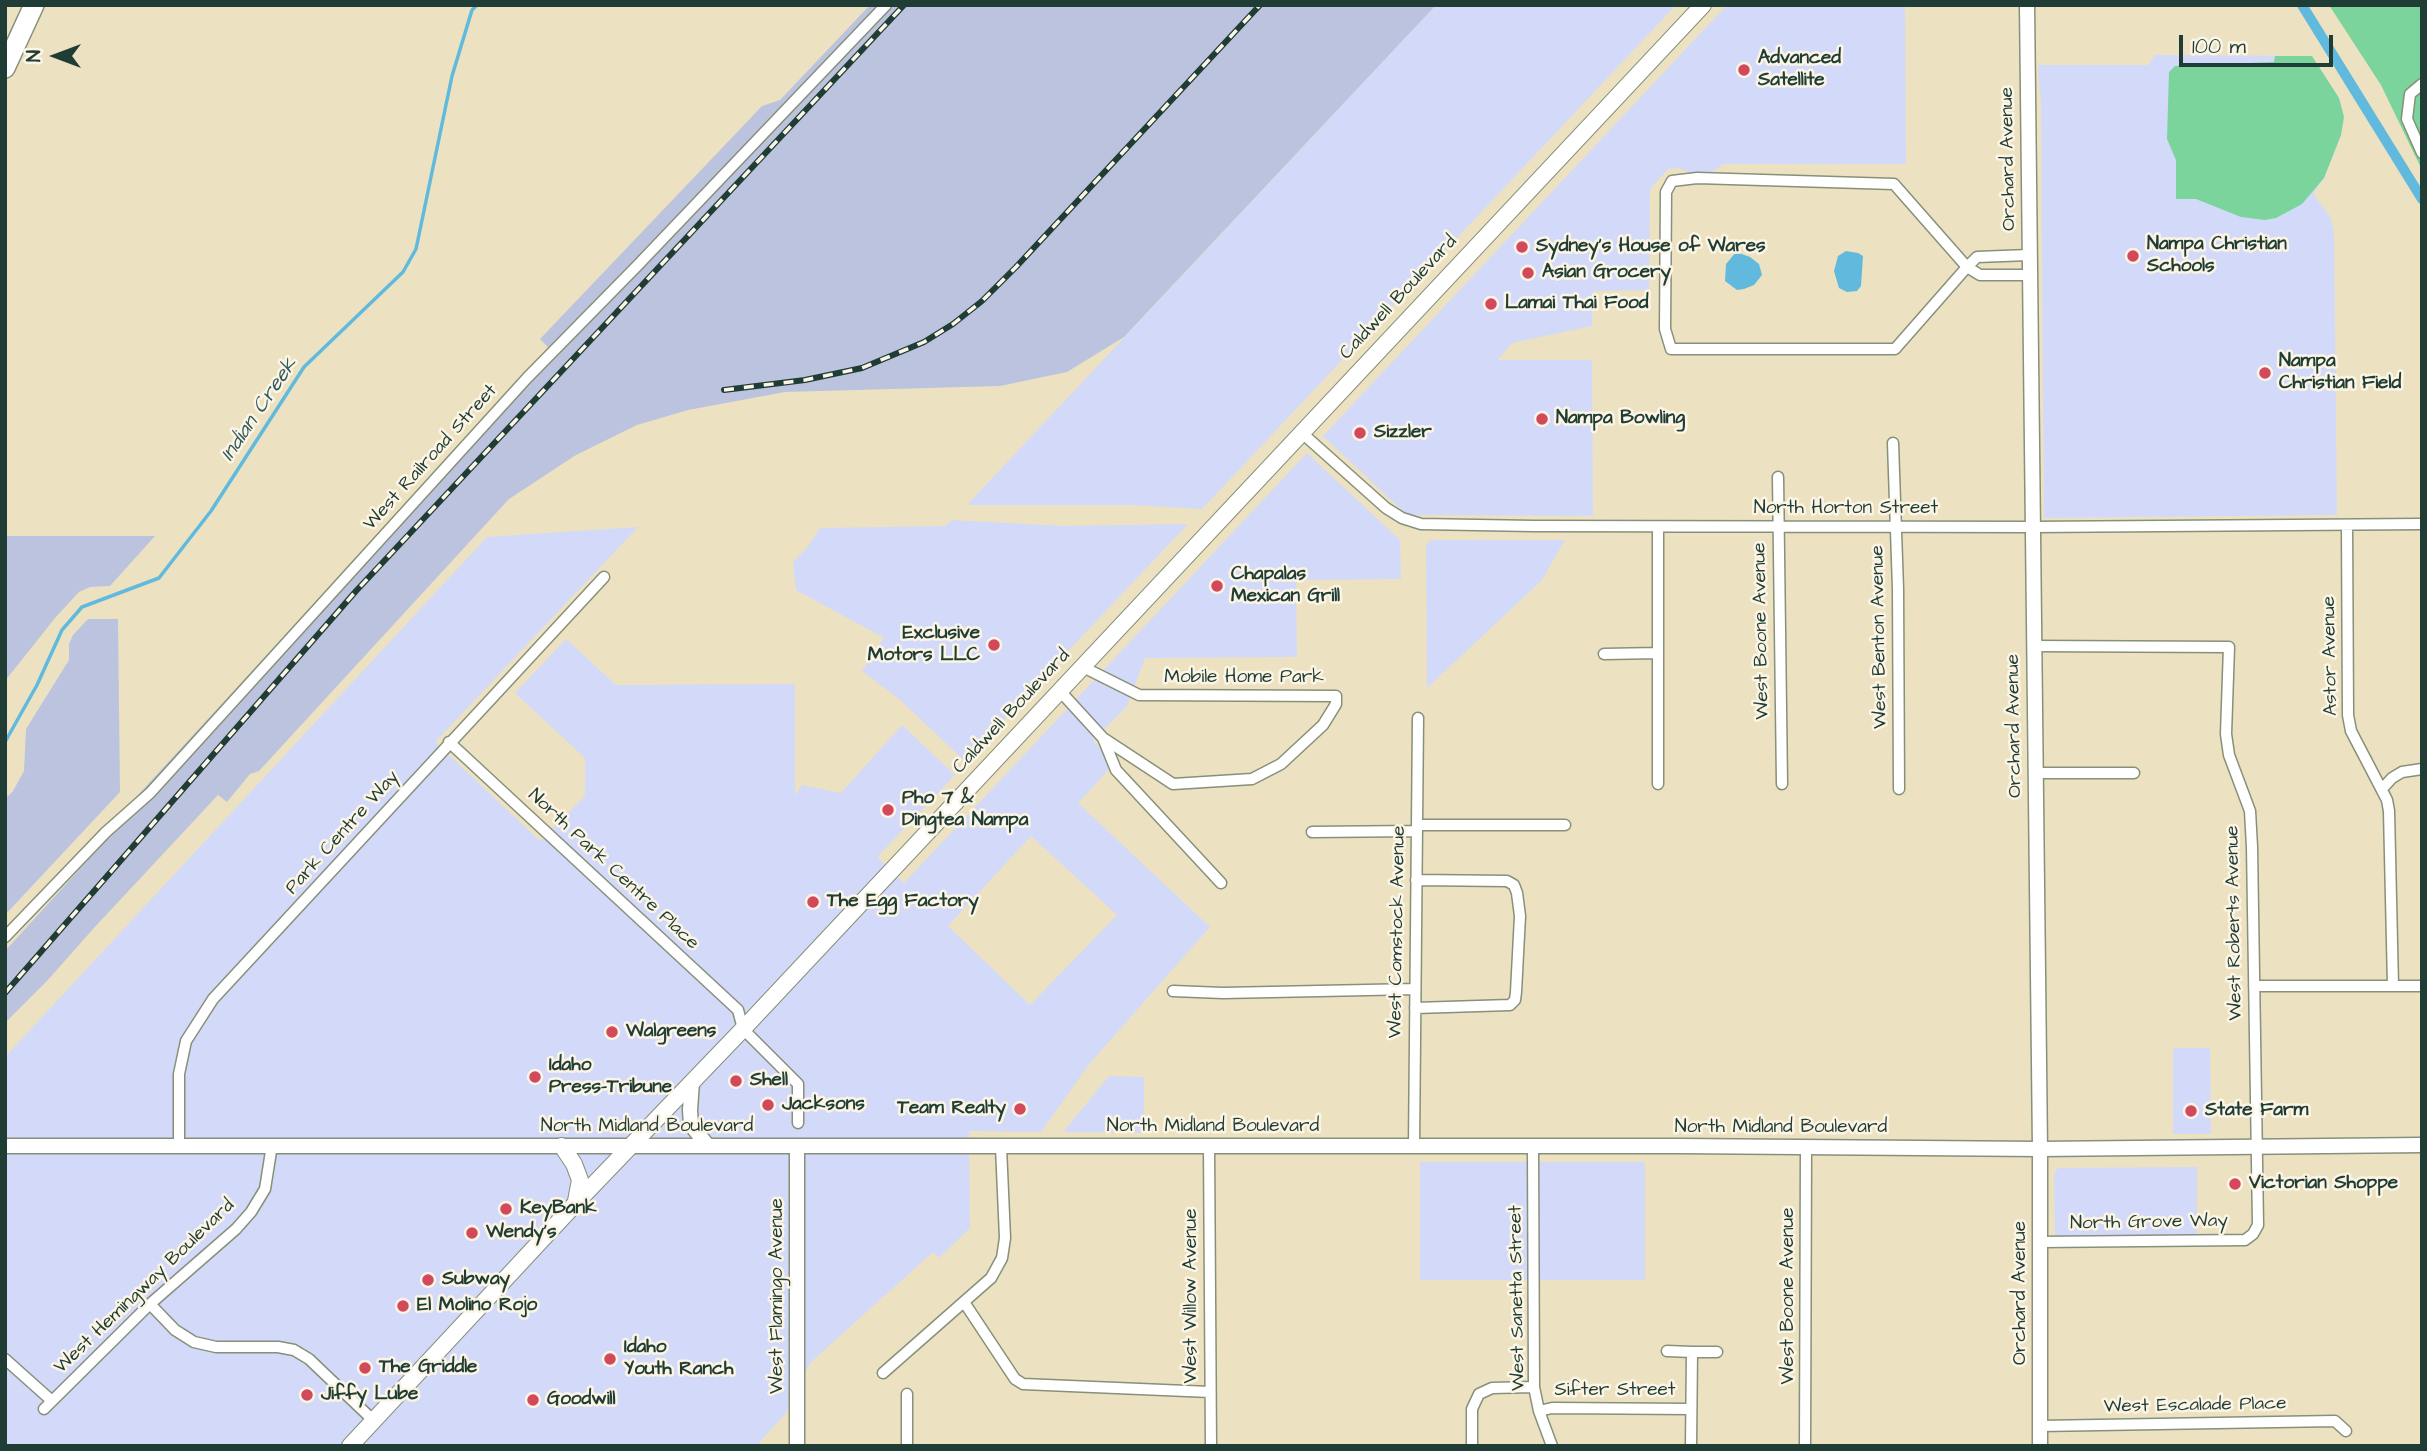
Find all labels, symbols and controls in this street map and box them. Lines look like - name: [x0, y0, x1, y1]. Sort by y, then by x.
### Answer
- north arrow: [21, 21, 91, 91]
- scale bar: [2182, 21, 2336, 65]
- text: 100 m: [2192, 32, 2246, 61]
- place label: Advanced Satellite: [1758, 48, 1841, 92]
- text: N: [21, 50, 48, 62]
- marker: Advanced Satellite: [1736, 62, 1752, 78]
- street label: Orchard Avenue: [1996, 87, 2022, 231]
- street label: Caldwell Boulevard: [1335, 231, 1463, 365]
- place label: Nampa Christian Schools: [2147, 234, 2287, 278]
- place label: Sydney's House of Wares: [1536, 236, 1765, 258]
- marker: Sydney's House of Wares: [1514, 239, 1530, 255]
- marker: Nampa Christian Schools: [2125, 248, 2141, 264]
- place label: Asian Grocery: [1542, 262, 1671, 284]
- marker: Asian Grocery: [1520, 265, 1536, 281]
- place label: Lamai Thai Food: [1505, 293, 1648, 315]
- marker: Lamai Thai Food: [1483, 296, 1499, 312]
- place label: Nampa Christian Field: [2279, 351, 2401, 395]
- water label: Indian Creek: [216, 354, 304, 466]
- marker: Nampa Christian Field: [2257, 365, 2273, 381]
- street label: West Railroad Street: [359, 380, 503, 536]
- place label: Nampa Bowling: [1556, 408, 1685, 430]
- marker: Nampa Bowling: [1534, 411, 1550, 427]
- place label: Sizzler: [1374, 422, 1432, 444]
- marker: Sizzler: [1352, 425, 1368, 441]
- street label: North Horton Street: [1754, 498, 1938, 520]
- street label: West Boone Avenue: [1749, 542, 1775, 720]
- street label: West Benton Avenue: [1867, 545, 1893, 729]
- place label: Chapalas Mexican Grill: [1231, 564, 1340, 608]
- marker: Chapalas Mexican Grill: [1209, 578, 1225, 594]
- street label: Astor Avenue: [2319, 596, 2343, 716]
- place label: Exclusive Motors LLC: [868, 623, 980, 667]
- marker: Exclusive Motors LLC: [986, 637, 1002, 653]
- street label: Caldwell Boulevard: [948, 645, 1076, 779]
- street label: Orchard Avenue: [2002, 654, 2028, 798]
- street label: Mobile Home Park: [1164, 667, 1324, 689]
- street label: Park Centre Way: [281, 766, 405, 900]
- street label: North Park Centre Place: [523, 785, 703, 955]
- place label: Pho 7 & Dingtea Nampa: [902, 788, 1028, 832]
- marker: Pho 7 & Dingtea Nampa: [880, 802, 896, 818]
- street label: West Comstock Avenue: [1385, 825, 1411, 1039]
- street label: West Roberts Avenue: [2222, 825, 2248, 1021]
- place label: The Egg Factory: [827, 891, 979, 913]
- marker: The Egg Factory: [805, 894, 821, 910]
- place label: Walgreens: [626, 1021, 716, 1043]
- marker: Walgreens: [604, 1024, 620, 1040]
- place label: Idaho Press-Tribune: [549, 1055, 672, 1099]
- marker: Idaho Press-Tribune: [527, 1069, 543, 1085]
- place label: Shell: [750, 1070, 788, 1092]
- marker: Shell: [728, 1073, 744, 1089]
- place label: Jacksons: [782, 1094, 865, 1116]
- marker: Jacksons: [760, 1097, 776, 1113]
- place label: Team Realty: [897, 1098, 1006, 1120]
- place label: State Farm: [2205, 1100, 2308, 1122]
- marker: Team Realty: [1012, 1101, 1028, 1117]
- marker: State Farm: [2183, 1103, 2199, 1119]
- street label: North Midland Boulevard: [541, 1116, 753, 1138]
- street label: North Midland Boulevard: [1107, 1116, 1319, 1138]
- street label: North Midland Boulevard: [1675, 1117, 1887, 1139]
- place label: Victorian Shoppe: [2249, 1173, 2398, 1195]
- marker: Victorian Shoppe: [2227, 1176, 2243, 1192]
- street label: West Hemingway Boulevard: [50, 1195, 240, 1379]
- place label: KeyBank: [520, 1198, 597, 1220]
- street label: West Flamingo Avenue: [767, 1198, 789, 1394]
- marker: KeyBank: [498, 1201, 514, 1217]
- street label: West Sanetta Street: [1505, 1205, 1531, 1391]
- street label: West Willow Avenue: [1181, 1208, 1203, 1384]
- street label: West Boone Avenue: [1778, 1208, 1800, 1384]
- street label: North Grove Way: [2070, 1210, 2228, 1236]
- street label: Orchard Avenue: [2010, 1221, 2032, 1365]
- place label: Wendy's: [486, 1222, 556, 1244]
- marker: Wendy's: [464, 1225, 480, 1241]
- place label: Subway: [442, 1269, 510, 1291]
- marker: Subway: [420, 1272, 436, 1288]
- place label: El Molino Rojo: [417, 1295, 537, 1317]
- marker: El Molino Rojo: [395, 1298, 411, 1314]
- place label: Idaho Youth Ranch: [624, 1337, 733, 1381]
- marker: Idaho Youth Ranch: [602, 1351, 618, 1367]
- place label: The Griddle: [379, 1357, 477, 1379]
- marker: The Griddle: [357, 1360, 373, 1376]
- street label: Sifter Street: [1554, 1380, 1676, 1402]
- place label: Jiffy Lube: [321, 1384, 418, 1406]
- marker: Jiffy Lube: [299, 1387, 315, 1403]
- place label: Goodwill: [547, 1389, 615, 1411]
- marker: Goodwill: [525, 1392, 541, 1408]
- street label: West Escalade Place: [2103, 1393, 2287, 1419]

